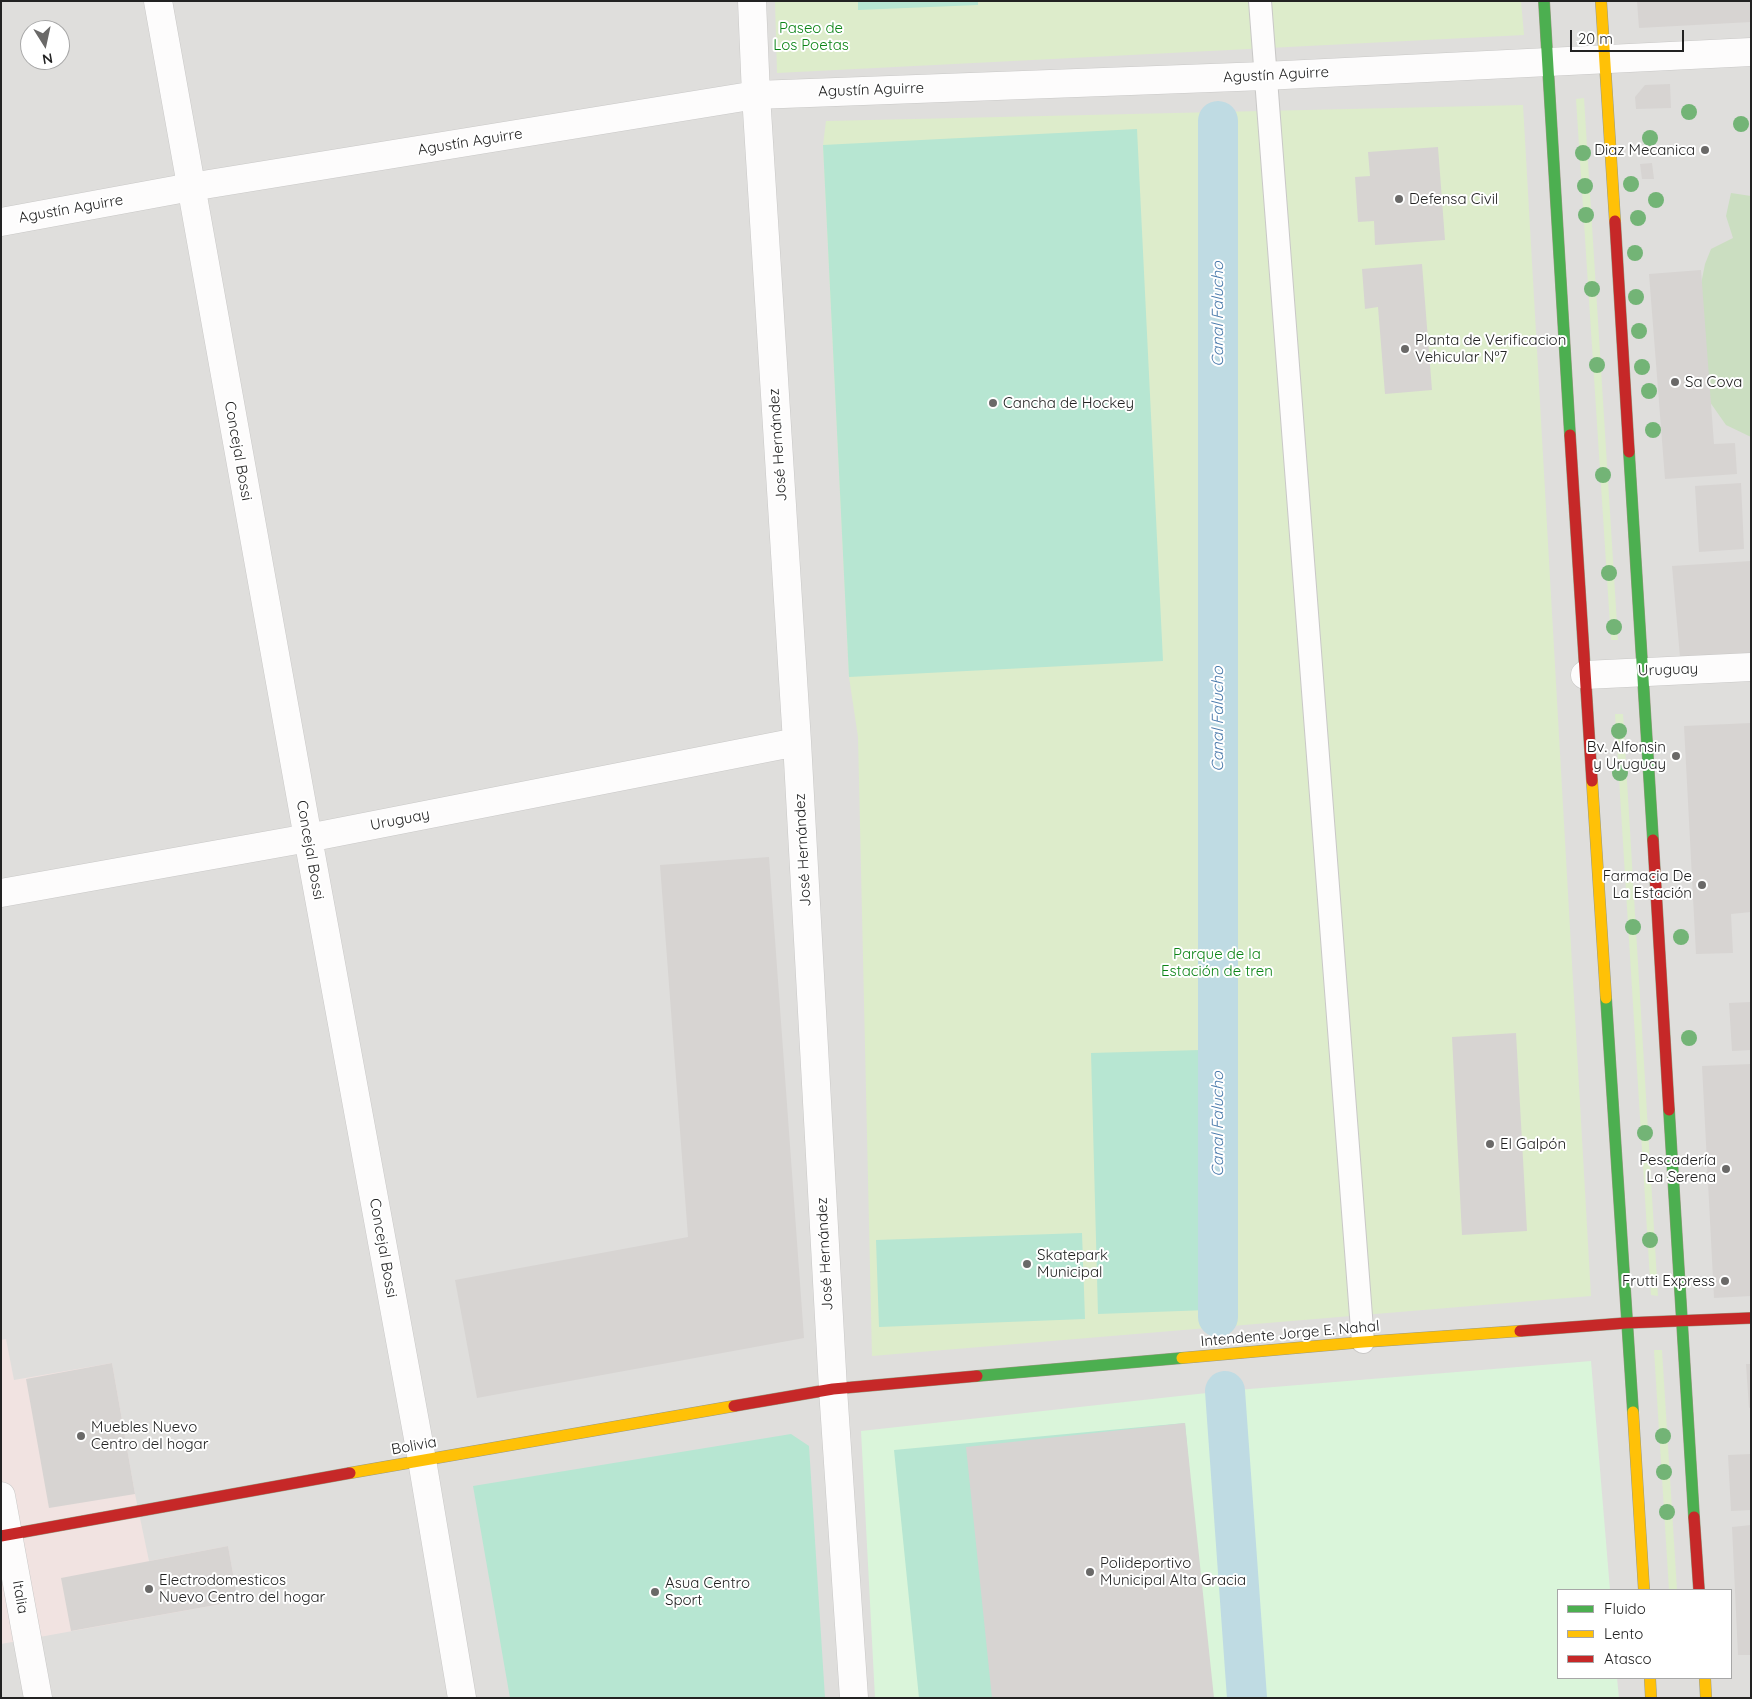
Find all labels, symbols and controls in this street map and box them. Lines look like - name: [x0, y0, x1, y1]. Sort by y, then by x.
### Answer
- park label: Paseo de Los Poetas: [773, 19, 849, 54]
- north arrow: [20, 20, 70, 70]
- scale bar: [1572, 20, 1686, 52]
- text: 20 m: [1578, 29, 1613, 48]
- text: N: [41, 49, 54, 69]
- street label: Agustín Aguirre: [1223, 63, 1329, 87]
- street label: Agustín Aguirre: [818, 79, 924, 101]
- street label: Agustín Aguirre: [416, 125, 524, 159]
- place label: Diaz Mecanica: [1594, 141, 1695, 159]
- marker: Diaz Mecanica: [1699, 144, 1711, 156]
- place label: Defensa Civil: [1409, 190, 1498, 208]
- street label: Agustín Aguirre: [17, 191, 125, 227]
- marker: Defensa Civil: [1393, 193, 1405, 205]
- water label: Canal Falucho: [1208, 261, 1228, 367]
- place label: Planta de Verificacion Vehicular N°7: [1415, 331, 1566, 366]
- marker: Planta de Verificacion Vehicular N°7: [1399, 343, 1411, 355]
- place label: Sa Cova: [1685, 373, 1742, 391]
- marker: Sa Cova: [1669, 376, 1681, 388]
- street label: José Hernández: [765, 388, 791, 502]
- place label: Cancha de Hockey: [1003, 394, 1134, 412]
- marker: Cancha de Hockey: [987, 397, 999, 409]
- street label: Concejal Bossi: [220, 400, 256, 502]
- street label: Uruguay: [1638, 660, 1698, 680]
- water label: Canal Falucho: [1208, 666, 1228, 772]
- place label: Bv. Alfonsin y Uruguay: [1587, 738, 1666, 773]
- marker: Bv. Alfonsin y Uruguay: [1670, 750, 1682, 762]
- street label: José Hernández: [791, 793, 815, 907]
- street label: Concejal Bossi: [292, 799, 328, 901]
- street label: Uruguay: [369, 805, 431, 835]
- place label: Farmacia De La Estación: [1603, 867, 1692, 902]
- marker: Farmacia De La Estación: [1696, 879, 1708, 891]
- park label: Parque de la Estación de tren: [1161, 945, 1273, 980]
- water label: Canal Falucho: [1208, 1071, 1228, 1177]
- place label: El Galpón: [1500, 1135, 1566, 1153]
- marker: El Galpón: [1484, 1138, 1496, 1150]
- place label: Pescadería La Serena: [1639, 1151, 1716, 1186]
- marker: Pescadería La Serena: [1720, 1163, 1732, 1175]
- street label: Concejal Bossi: [365, 1197, 401, 1299]
- street label: José Hernández: [813, 1197, 837, 1311]
- place label: Skatepark Municipal: [1037, 1246, 1108, 1281]
- marker: Skatepark Municipal: [1021, 1258, 1033, 1270]
- place label: Frutti Express: [1622, 1272, 1715, 1290]
- marker: Frutti Express: [1719, 1275, 1731, 1287]
- street label: Intendente Jorge E. Nahal: [1200, 1317, 1380, 1351]
- place label: Muebles Nuevo Centro del hogar: [91, 1418, 208, 1453]
- marker: Muebles Nuevo Centro del hogar: [75, 1430, 87, 1442]
- street label: Bolivia: [390, 1433, 438, 1459]
- place label: Polideportivo Municipal Alta Gracia: [1100, 1554, 1246, 1589]
- marker: Polideportivo Municipal Alta Gracia: [1084, 1566, 1096, 1578]
- place label: Electrodomesticos Nuevo Centro del hogar: [159, 1571, 325, 1606]
- place label: Asua Centro Sport: [665, 1574, 750, 1609]
- street label: Italia: [8, 1579, 32, 1615]
- marker: Electrodomesticos Nuevo Centro del hogar: [143, 1583, 155, 1595]
- marker: Asua Centro Sport: [649, 1586, 661, 1598]
- legend: [1557, 1589, 1732, 1679]
- text: Fluido: [1604, 1599, 1646, 1618]
- text: Lento: [1604, 1624, 1643, 1643]
- text: Atasco: [1604, 1649, 1652, 1668]

